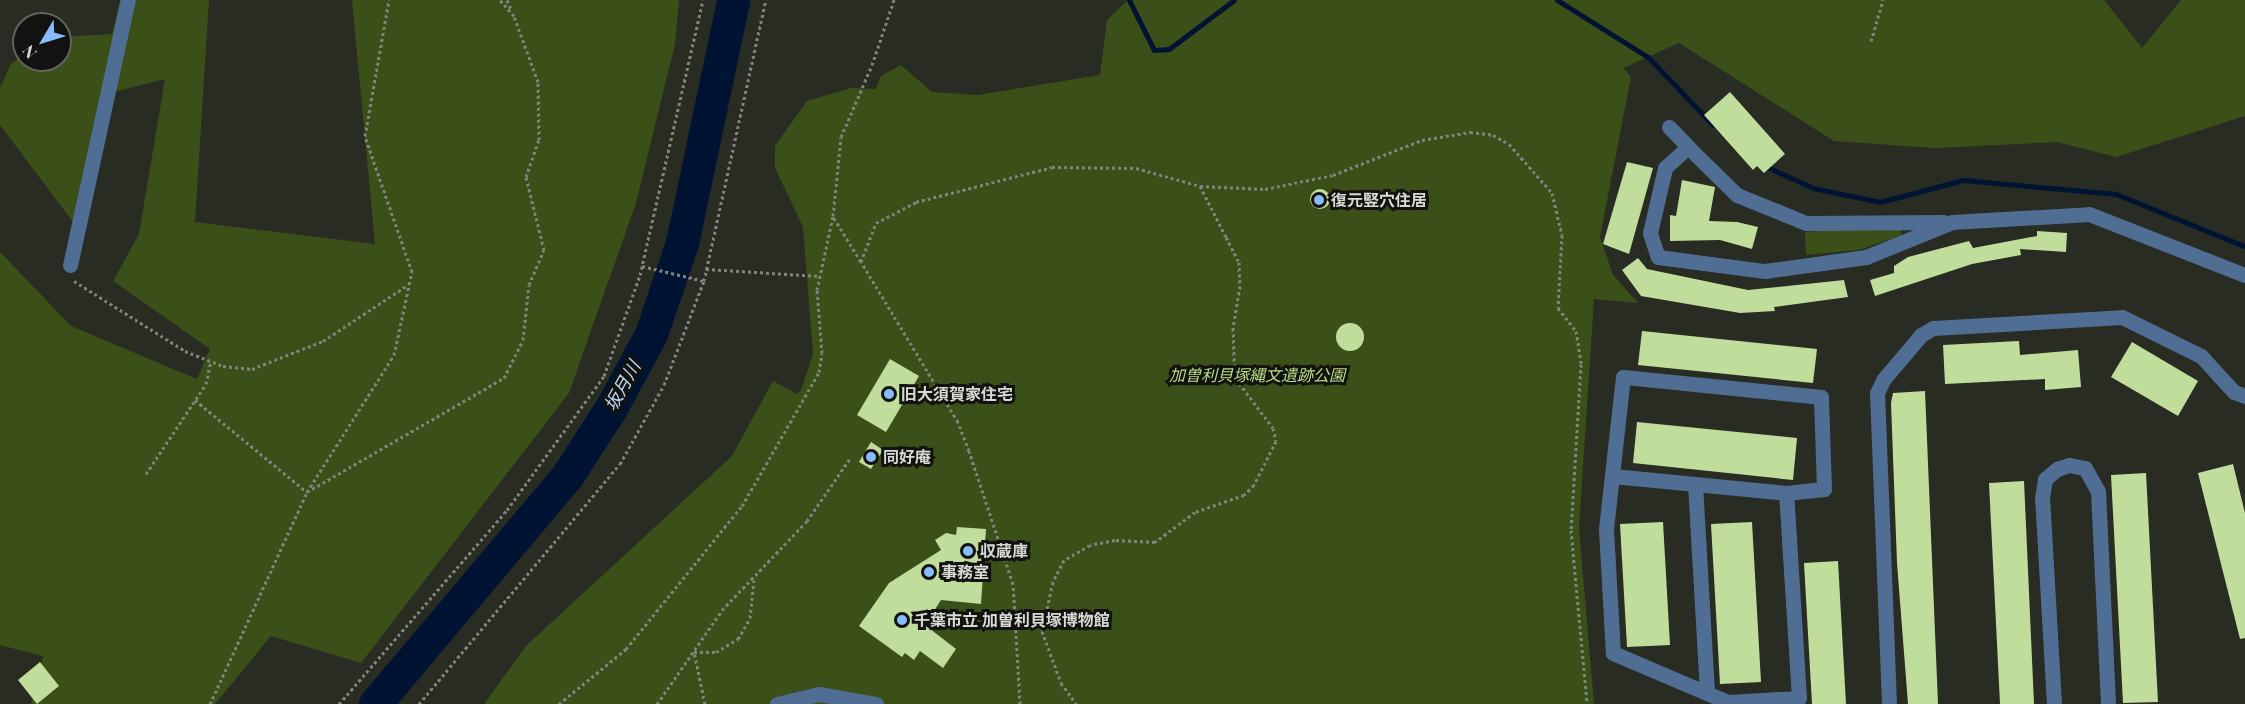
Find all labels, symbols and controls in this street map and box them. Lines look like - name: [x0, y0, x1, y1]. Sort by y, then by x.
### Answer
- north arrow: [12, 12, 72, 72]
- text: N: [17, 41, 41, 63]
- place label: 復元竪穴住居: [1331, 190, 1427, 210]
- marker: 復元竪穴住居: [1312, 193, 1326, 207]
- water label: 坂月川: [599, 357, 645, 415]
- park label: 加曽利貝塚縄文遺跡公園: [1169, 365, 1345, 385]
- place label: 旧大須賀家住宅: [901, 384, 1013, 404]
- marker: 旧大須賀家住宅: [882, 387, 896, 401]
- place label: 同好庵: [883, 447, 931, 467]
- marker: 同好庵: [864, 450, 878, 464]
- place label: 収蔵庫: [980, 541, 1028, 561]
- marker: 収蔵庫: [961, 544, 975, 558]
- place label: 事務室: [941, 562, 989, 582]
- marker: 事務室: [922, 565, 936, 579]
- place label: 千葉市立 加曽利貝塚博物館: [914, 610, 1110, 630]
- marker: 千葉市立 加曽利貝塚博物館: [895, 613, 909, 627]

